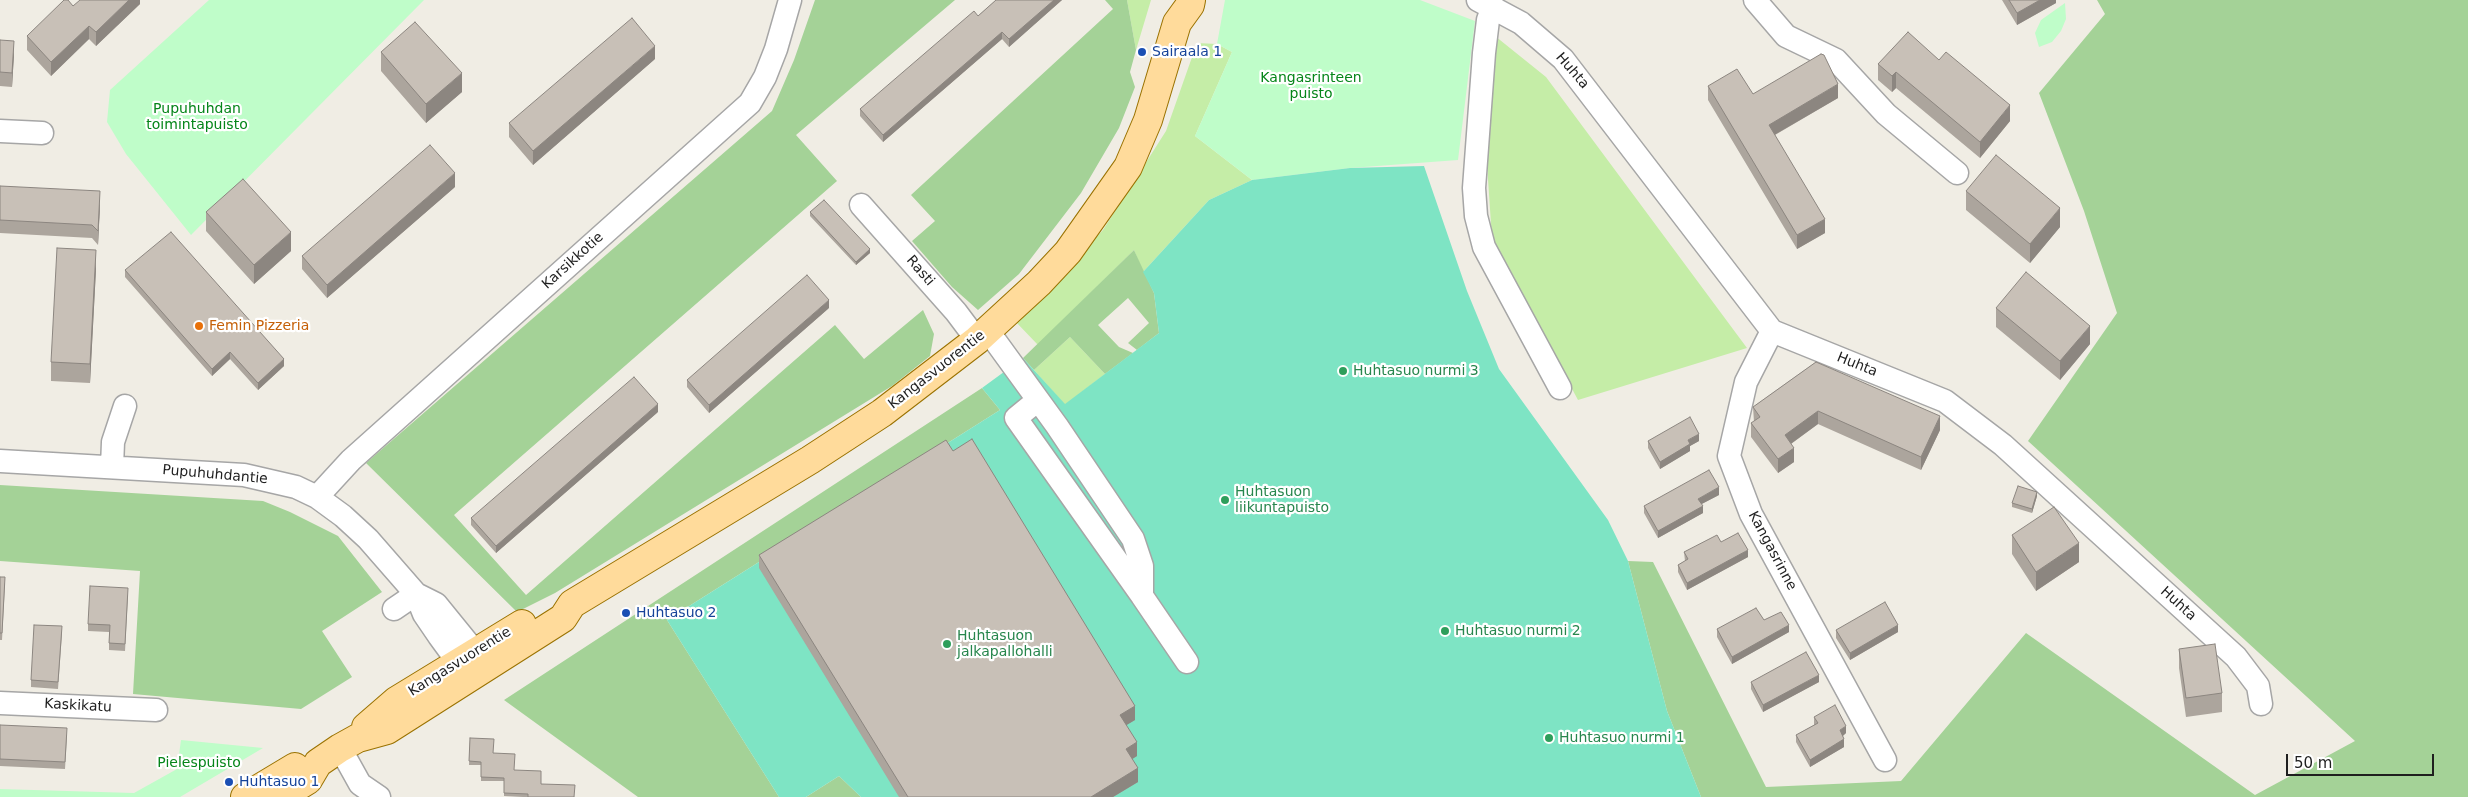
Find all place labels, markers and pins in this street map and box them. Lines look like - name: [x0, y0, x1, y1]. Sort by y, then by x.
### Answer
- place label: Sairaala 1: [1152, 44, 1222, 60]
- marker: Sairaala 1: [1136, 46, 1148, 58]
- place label: Femin Pizzeria: [209, 318, 309, 334]
- marker: Femin Pizzeria: [193, 320, 205, 332]
- place label: Huhtasuo nurmi 3: [1353, 363, 1479, 379]
- marker: Huhtasuo nurmi 3: [1337, 365, 1349, 377]
- place label: Huhtasuon liikuntapuisto: [1235, 484, 1329, 516]
- marker: Huhtasuon liikuntapuisto: [1219, 494, 1231, 506]
- place label: Huhtasuo 2: [636, 605, 716, 621]
- marker: Huhtasuo 2: [620, 607, 632, 619]
- place label: Huhtasuo nurmi 2: [1455, 623, 1581, 639]
- marker: Huhtasuo nurmi 2: [1439, 625, 1451, 637]
- place label: Huhtasuon jalkapallohalli: [957, 628, 1053, 660]
- marker: Huhtasuon jalkapallohalli: [941, 638, 953, 650]
- place label: Huhtasuo nurmi 1: [1559, 730, 1685, 746]
- marker: Huhtasuo nurmi 1: [1543, 732, 1555, 744]
- place label: Huhtasuo 1: [239, 774, 319, 790]
- marker: Huhtasuo 1: [223, 776, 235, 788]

